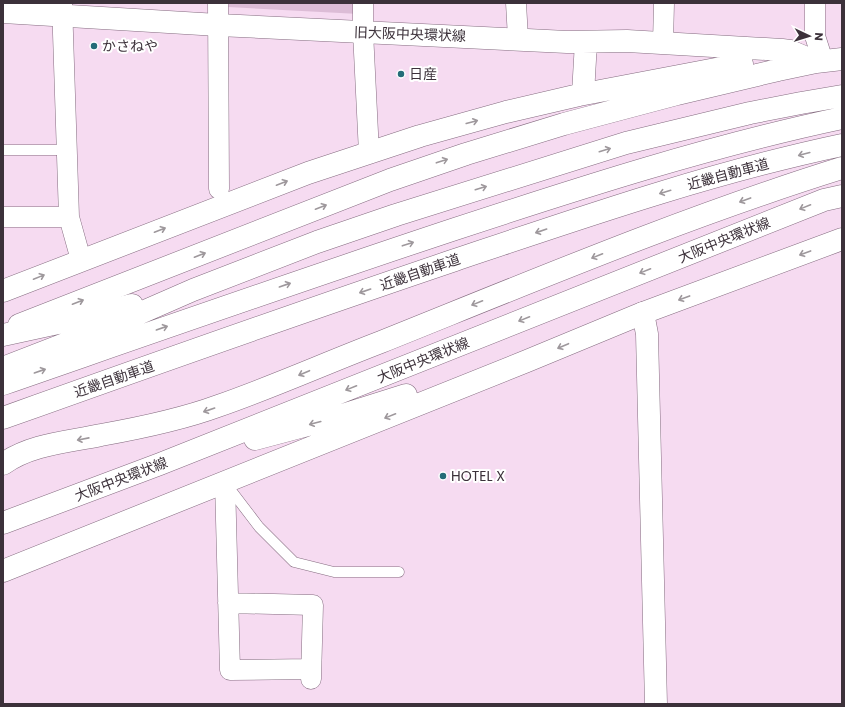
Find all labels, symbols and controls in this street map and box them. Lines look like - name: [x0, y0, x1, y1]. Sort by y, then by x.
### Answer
- north arrow: [789, 16, 829, 56]
- street label: 旧大阪中央環状線: [354, 22, 466, 46]
- text: N: [811, 32, 827, 41]
- place label: かさねや: [102, 36, 158, 56]
- marker: かさねや: [89, 41, 99, 51]
- place label: 日産: [409, 64, 437, 84]
- marker: 日産: [396, 69, 406, 79]
- one-way arrow: [465, 118, 478, 125]
- one-way arrow: [598, 146, 611, 153]
- one-way arrow: [798, 151, 811, 158]
- street label: 近畿自動車道: [685, 153, 771, 195]
- one-way arrow: [436, 157, 449, 164]
- one-way arrow: [275, 179, 287, 187]
- one-way arrow: [474, 184, 487, 191]
- one-way arrow: [659, 189, 672, 196]
- one-way arrow: [740, 196, 752, 204]
- one-way arrow: [314, 203, 326, 211]
- one-way arrow: [799, 204, 811, 212]
- street label: 大阪中央環状線: [675, 212, 773, 268]
- one-way arrow: [154, 225, 166, 233]
- one-way arrow: [535, 228, 548, 235]
- one-way arrow: [402, 240, 414, 248]
- street label: 近畿自動車道: [377, 249, 463, 295]
- one-way arrow: [800, 249, 812, 257]
- one-way arrow: [193, 250, 205, 258]
- one-way arrow: [592, 252, 604, 260]
- one-way arrow: [640, 268, 652, 275]
- one-way arrow: [33, 272, 45, 280]
- one-way arrow: [279, 281, 291, 289]
- one-way arrow: [359, 287, 371, 295]
- one-way arrow: [677, 295, 690, 302]
- one-way arrow: [72, 297, 84, 305]
- one-way arrow: [471, 300, 483, 308]
- one-way arrow: [519, 316, 531, 324]
- one-way arrow: [156, 324, 168, 332]
- street label: 大阪中央環状線: [374, 332, 472, 388]
- one-way arrow: [557, 343, 569, 351]
- street label: 近畿自動車道: [71, 356, 157, 402]
- one-way arrow: [33, 367, 45, 375]
- one-way arrow: [298, 369, 310, 377]
- one-way arrow: [346, 384, 358, 392]
- one-way arrow: [203, 406, 215, 414]
- one-way arrow: [385, 412, 397, 420]
- one-way arrow: [308, 420, 321, 428]
- one-way arrow: [76, 435, 89, 443]
- street label: 大阪中央環状線: [72, 452, 170, 506]
- place label: HOTEL X: [451, 466, 505, 486]
- marker: HOTEL X: [438, 471, 448, 481]

